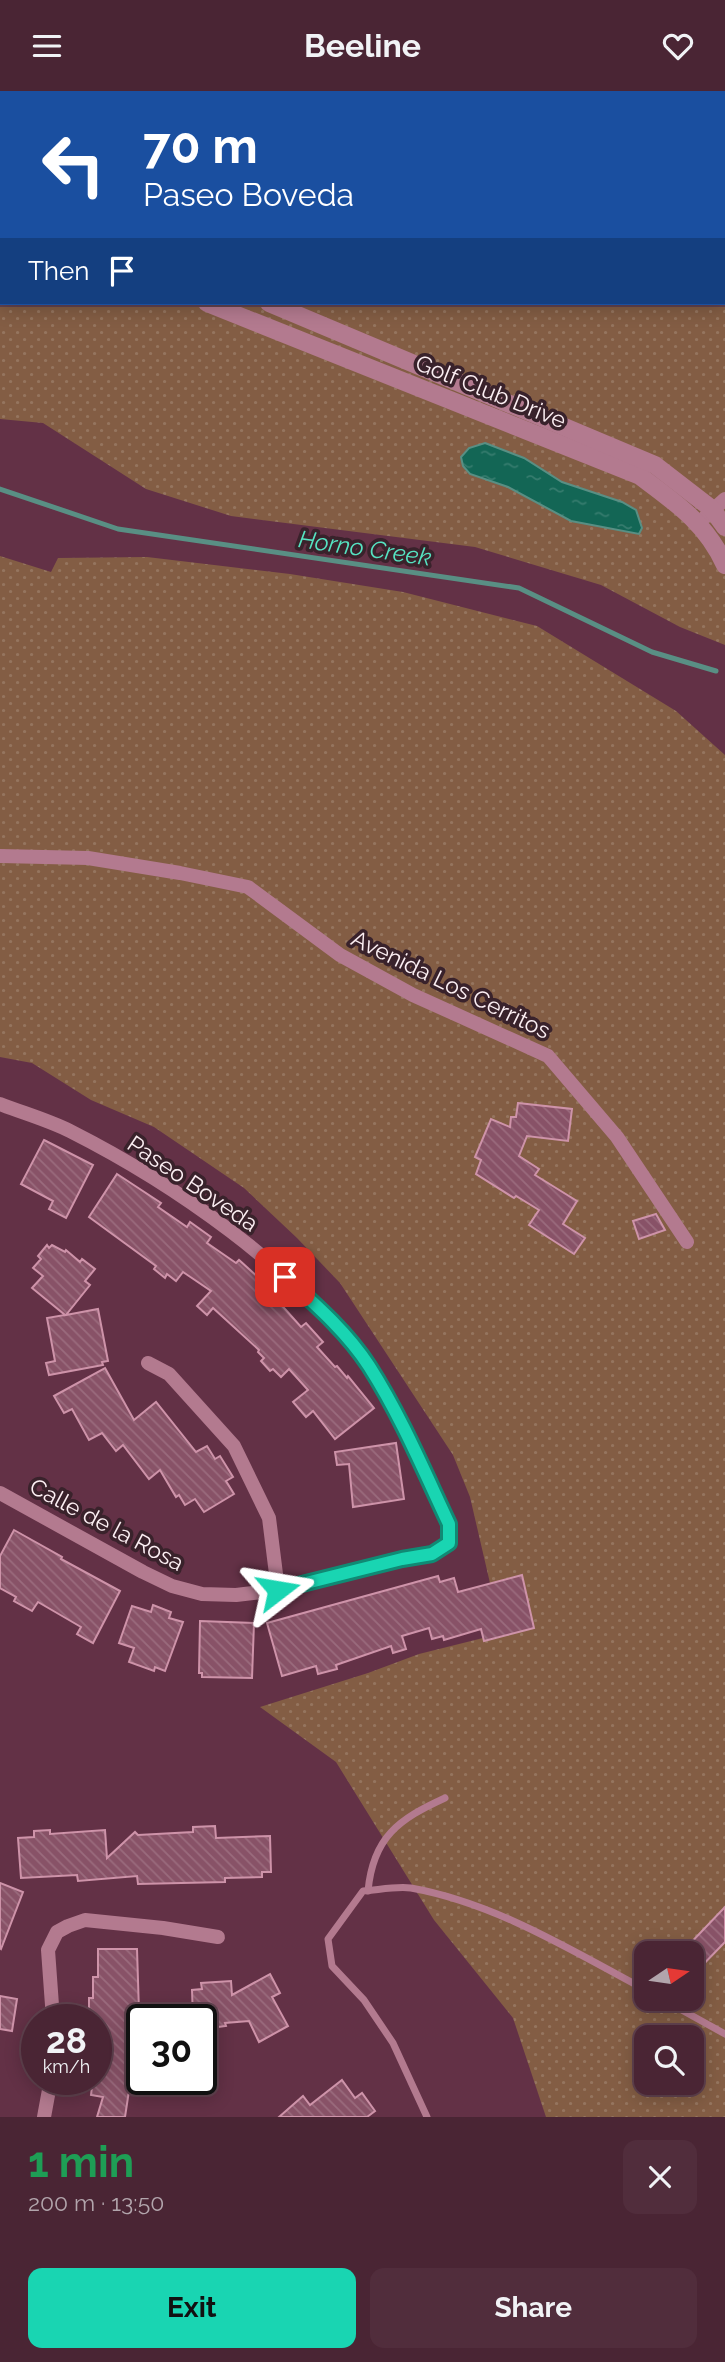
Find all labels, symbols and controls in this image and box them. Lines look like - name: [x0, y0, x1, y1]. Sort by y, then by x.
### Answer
- icon: menu: [28, 27, 66, 65]
- text: Beeline: [304, 27, 421, 64]
- icon: heart: [659, 27, 697, 65]
- text: 70 m: [143, 117, 258, 174]
- icon: left: [28, 119, 119, 210]
- text: Paseo Boveda: [143, 176, 354, 213]
- icon: arrive: [103, 252, 141, 290]
- text: Then: [28, 256, 89, 286]
- street label: Golf Club Drive: [412, 349, 570, 433]
- water label: Horno Creek: [297, 524, 434, 572]
- street label: Avenida Los Cerritos: [347, 924, 555, 1044]
- street label: Paseo Boveda: [123, 1129, 263, 1237]
- pin: [255, 1247, 315, 1307]
- icon: arrive: [266, 1258, 304, 1296]
- street label: Calle de la Rosa: [25, 1472, 189, 1576]
- position arrow: [241, 1553, 315, 1627]
- north arrow: [634, 1941, 704, 2011]
- map controls: [634, 1941, 704, 2095]
- speed limit sign: 30: [126, 2004, 217, 2095]
- text: 28: [46, 2020, 87, 2061]
- button: search: [634, 2025, 704, 2095]
- text: km/h: [43, 2056, 90, 2077]
- text: 1 min: [28, 2138, 134, 2187]
- button: close: [623, 2140, 697, 2214]
- text: 200 m · 13:50: [28, 2189, 164, 2216]
- button: Exit: [28, 2268, 356, 2348]
- button: Share: [370, 2268, 697, 2348]

